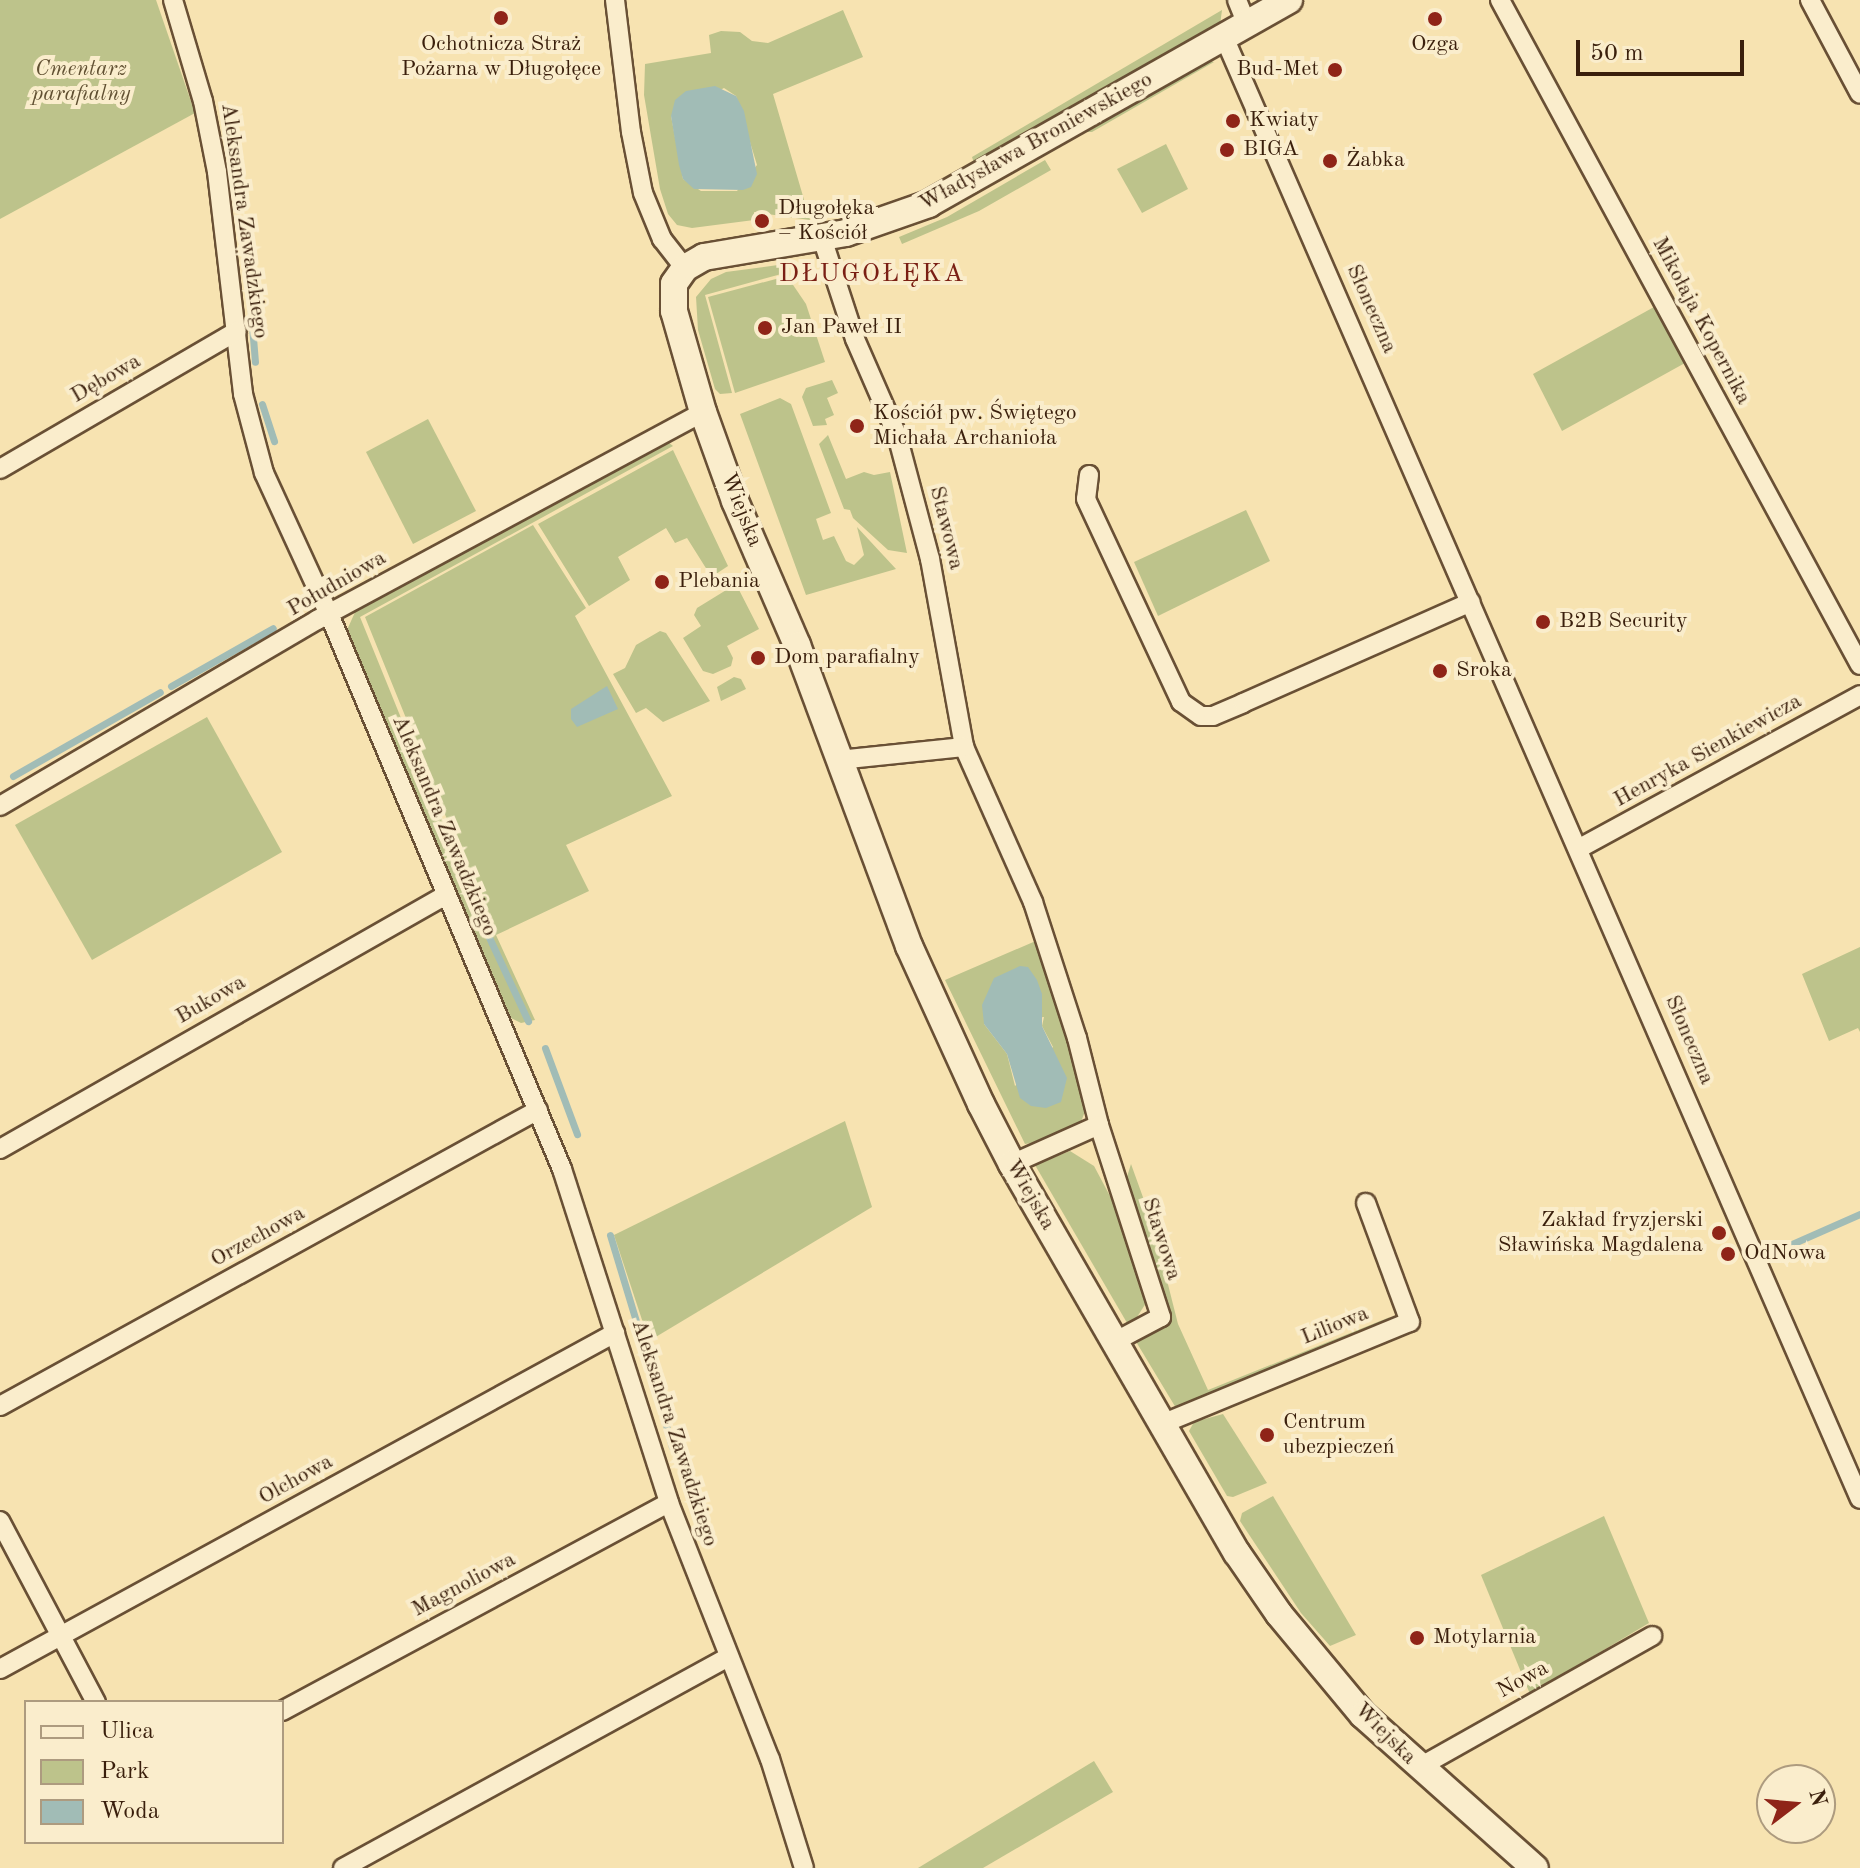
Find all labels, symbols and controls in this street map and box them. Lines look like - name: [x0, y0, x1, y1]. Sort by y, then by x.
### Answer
- marker: Ochotnicza Straż Pożarna w Długołęce: [492, 9, 510, 27]
- marker: Ozga: [1426, 10, 1444, 28]
- scale bar: [1580, 24, 1748, 74]
- place label: Ochotnicza Straż Pożarna w Długołęce: [401, 31, 601, 82]
- place label: Ozga: [1411, 32, 1459, 58]
- text: 50 m: [1590, 42, 1644, 66]
- park label: Cmentarz parafialny: [31, 56, 131, 108]
- place label: Bud-Met: [1236, 57, 1319, 83]
- marker: Bud-Met: [1326, 61, 1344, 79]
- street label: Władysława Broniewskiego: [915, 67, 1157, 217]
- street label: Aleksandra Zawadzkiego: [214, 102, 274, 340]
- place label: Kwiaty: [1249, 108, 1319, 134]
- marker: Kwiaty: [1224, 112, 1242, 130]
- place label: BIGA: [1243, 137, 1299, 163]
- marker: BIGA: [1218, 141, 1236, 159]
- place label: Żabka: [1346, 148, 1405, 174]
- marker: Żabka: [1321, 152, 1339, 170]
- place label: Długołęka – Kościół: [778, 195, 874, 246]
- marker: Długołęka – Kościół: [753, 212, 771, 230]
- street label: Mikołaja Kopernika: [1646, 233, 1756, 409]
- district label: DŁUGOŁĘKA: [779, 259, 965, 291]
- street label: Słoneczna: [1340, 260, 1402, 358]
- place label: Jan Paweł II: [781, 315, 902, 341]
- marker: Jan Paweł II: [756, 319, 774, 337]
- street label: Dębowa: [66, 348, 146, 410]
- place label: Kościół pw. Świętego Michała Archanioła: [873, 400, 1077, 452]
- marker: Kościół pw. Świętego Michała Archanioła: [848, 417, 866, 435]
- street label: Wiejska: [714, 469, 768, 551]
- street label: Stawowa: [923, 483, 969, 573]
- street label: Południowa: [283, 545, 391, 623]
- place label: Plebania: [678, 569, 760, 595]
- marker: Plebania: [653, 573, 671, 591]
- place label: B2B Security: [1559, 609, 1688, 635]
- marker: B2B Security: [1534, 613, 1552, 631]
- place label: Dom parafialny: [774, 645, 920, 671]
- marker: Dom parafialny: [749, 649, 767, 667]
- place label: Sroka: [1456, 658, 1512, 684]
- marker: Sroka: [1431, 662, 1449, 680]
- street label: Henryka Sienkiewicza: [1609, 688, 1807, 814]
- street label: Aleksandra Zawadzkiego: [385, 712, 503, 940]
- street label: Bukowa: [171, 970, 251, 1030]
- street label: Słoneczna: [1658, 991, 1720, 1089]
- street label: Wiejska: [999, 1155, 1061, 1235]
- street label: Stawowa: [1135, 1194, 1187, 1284]
- street label: Orzechowa: [206, 1200, 310, 1274]
- place label: Zakład fryzjerski Sławińska Magdalena: [1498, 1207, 1703, 1258]
- marker: Zakład fryzjerski Sławińska Magdalena: [1710, 1224, 1728, 1242]
- place label: OdNowa: [1744, 1241, 1826, 1267]
- marker: OdNowa: [1719, 1245, 1737, 1263]
- street label: Liliowa: [1297, 1301, 1373, 1351]
- street label: Aleksandra Zawadzkiego: [625, 1316, 723, 1550]
- place label: Centrum ubezpieczeń: [1283, 1409, 1395, 1460]
- marker: Centrum ubezpieczeń: [1258, 1426, 1276, 1444]
- street label: Olchowa: [254, 1449, 338, 1511]
- street label: Magnoliowa: [408, 1547, 520, 1623]
- place label: Motylarnia: [1433, 1625, 1536, 1651]
- marker: Motylarnia: [1408, 1629, 1426, 1647]
- street label: Nowa: [1493, 1655, 1553, 1705]
- street label: Wiejska: [1348, 1697, 1422, 1771]
- legend: [24, 1700, 284, 1844]
- text: Ulica: [100, 1720, 154, 1744]
- text: Park: [100, 1760, 149, 1784]
- north arrow: [1756, 1764, 1836, 1844]
- text: N: [1804, 1787, 1830, 1809]
- text: Woda: [100, 1800, 160, 1824]

